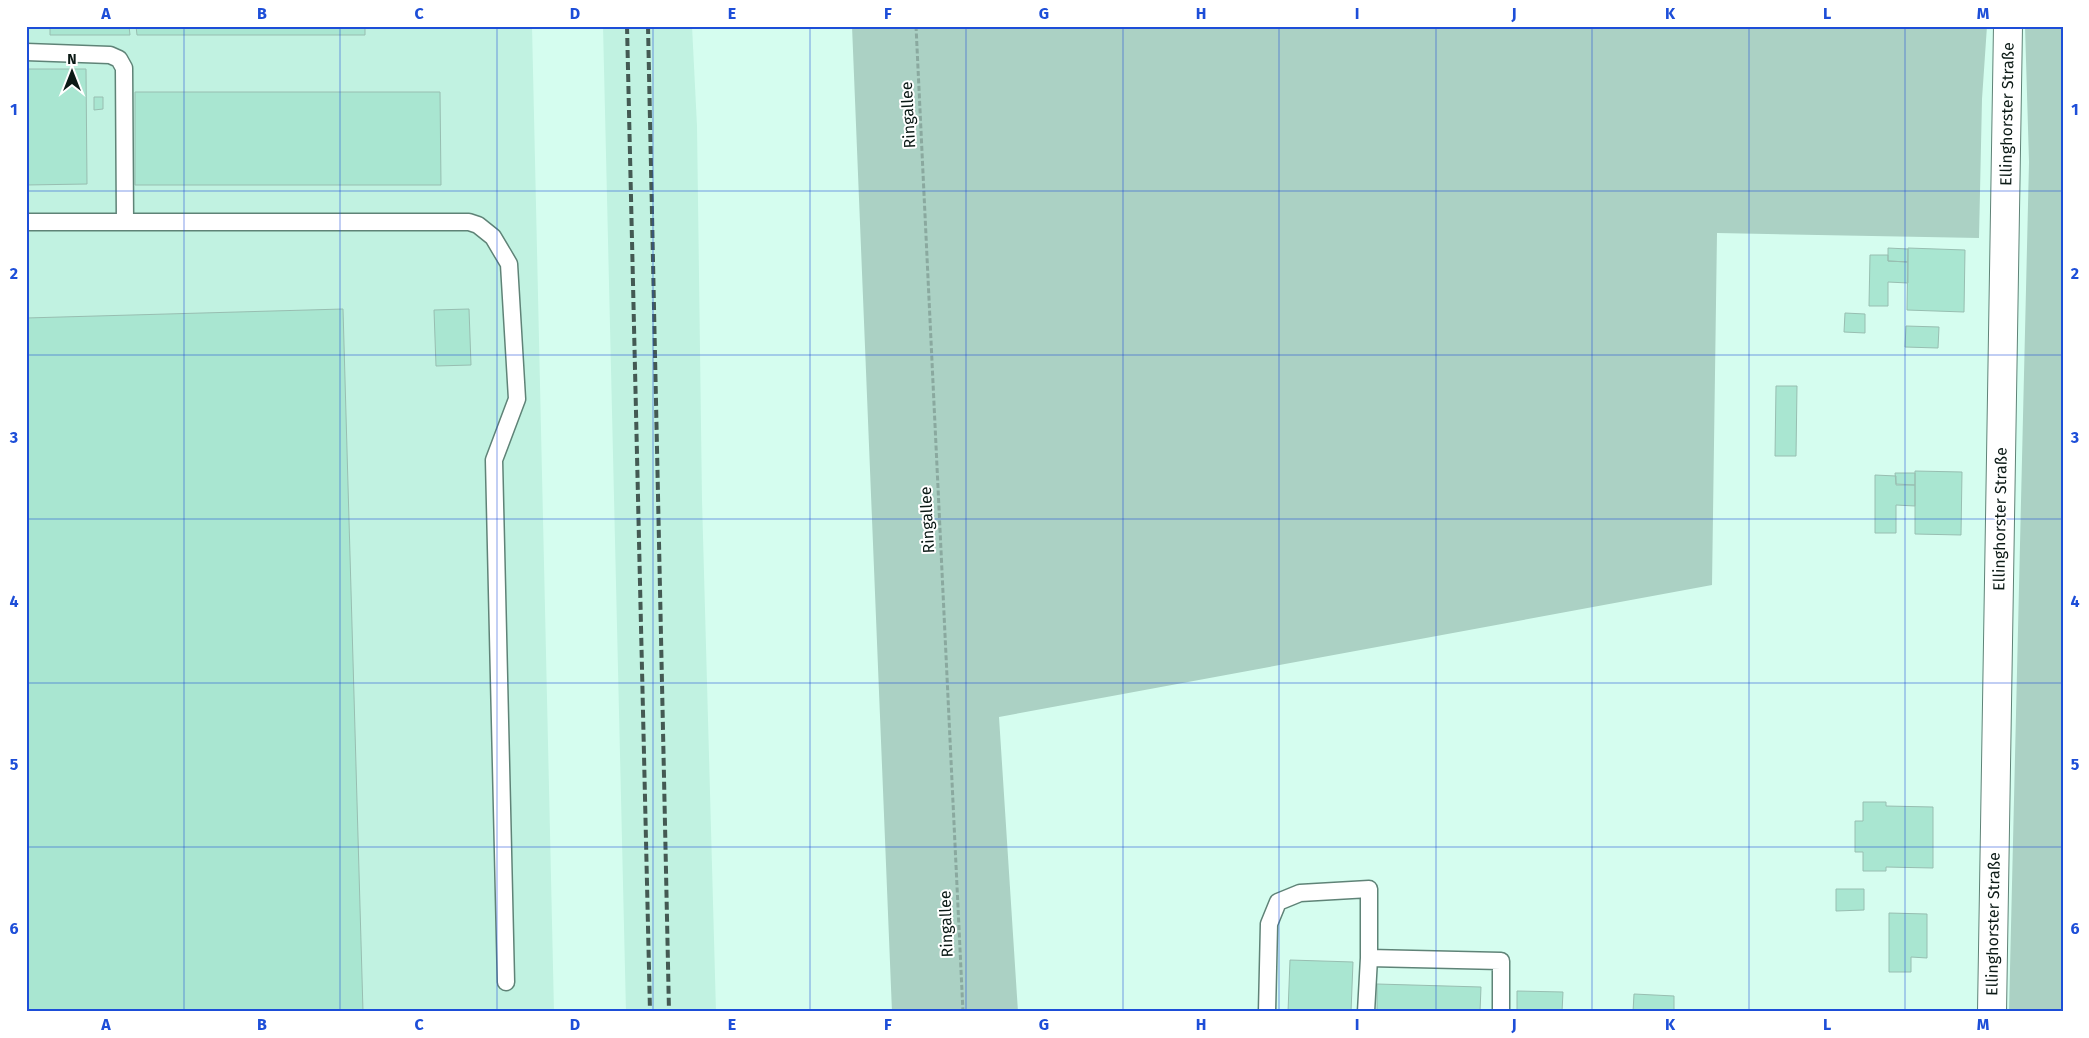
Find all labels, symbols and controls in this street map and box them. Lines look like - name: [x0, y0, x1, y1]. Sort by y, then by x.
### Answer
- text: A: [100, 4, 111, 23]
- text: B: [257, 4, 267, 23]
- text: C: [414, 4, 424, 23]
- text: D: [570, 4, 580, 23]
- text: E: [728, 4, 736, 23]
- text: F: [884, 4, 892, 23]
- text: G: [1039, 4, 1049, 23]
- text: H: [1196, 4, 1206, 23]
- text: I: [1355, 4, 1359, 23]
- text: J: [1510, 4, 1517, 23]
- text: K: [1665, 4, 1676, 23]
- text: L: [1823, 4, 1831, 23]
- text: M: [1977, 4, 1990, 23]
- street label: Ellinghorster Straße: [1996, 42, 2018, 186]
- north arrow: [48, 48, 98, 98]
- text: N: [67, 51, 77, 68]
- street label: Ringallee: [897, 81, 919, 149]
- text: 1: [10, 100, 18, 119]
- text: 1: [2071, 100, 2079, 119]
- text: 2: [10, 264, 18, 283]
- text: 2: [2071, 264, 2079, 283]
- text: 3: [9, 428, 18, 447]
- text: 3: [2070, 428, 2079, 447]
- street label: Ellinghorster Straße: [1989, 447, 2011, 591]
- street label: Ringallee: [916, 486, 938, 554]
- text: 4: [9, 592, 19, 611]
- text: 4: [2070, 592, 2080, 611]
- text: 5: [10, 755, 19, 774]
- text: 5: [2071, 755, 2080, 774]
- street label: Ellinghorster Straße: [1982, 852, 2004, 996]
- street label: Ringallee: [935, 890, 957, 958]
- text: 6: [9, 919, 19, 938]
- text: 6: [2070, 919, 2080, 938]
- text: A: [100, 1015, 111, 1034]
- text: B: [257, 1015, 267, 1034]
- text: C: [414, 1015, 424, 1034]
- text: D: [570, 1015, 580, 1034]
- text: E: [728, 1015, 736, 1034]
- text: F: [884, 1015, 892, 1034]
- text: G: [1039, 1015, 1049, 1034]
- text: H: [1196, 1015, 1206, 1034]
- text: I: [1355, 1015, 1359, 1034]
- text: J: [1510, 1015, 1517, 1034]
- text: K: [1665, 1015, 1676, 1034]
- text: L: [1823, 1015, 1831, 1034]
- text: M: [1977, 1015, 1990, 1034]

